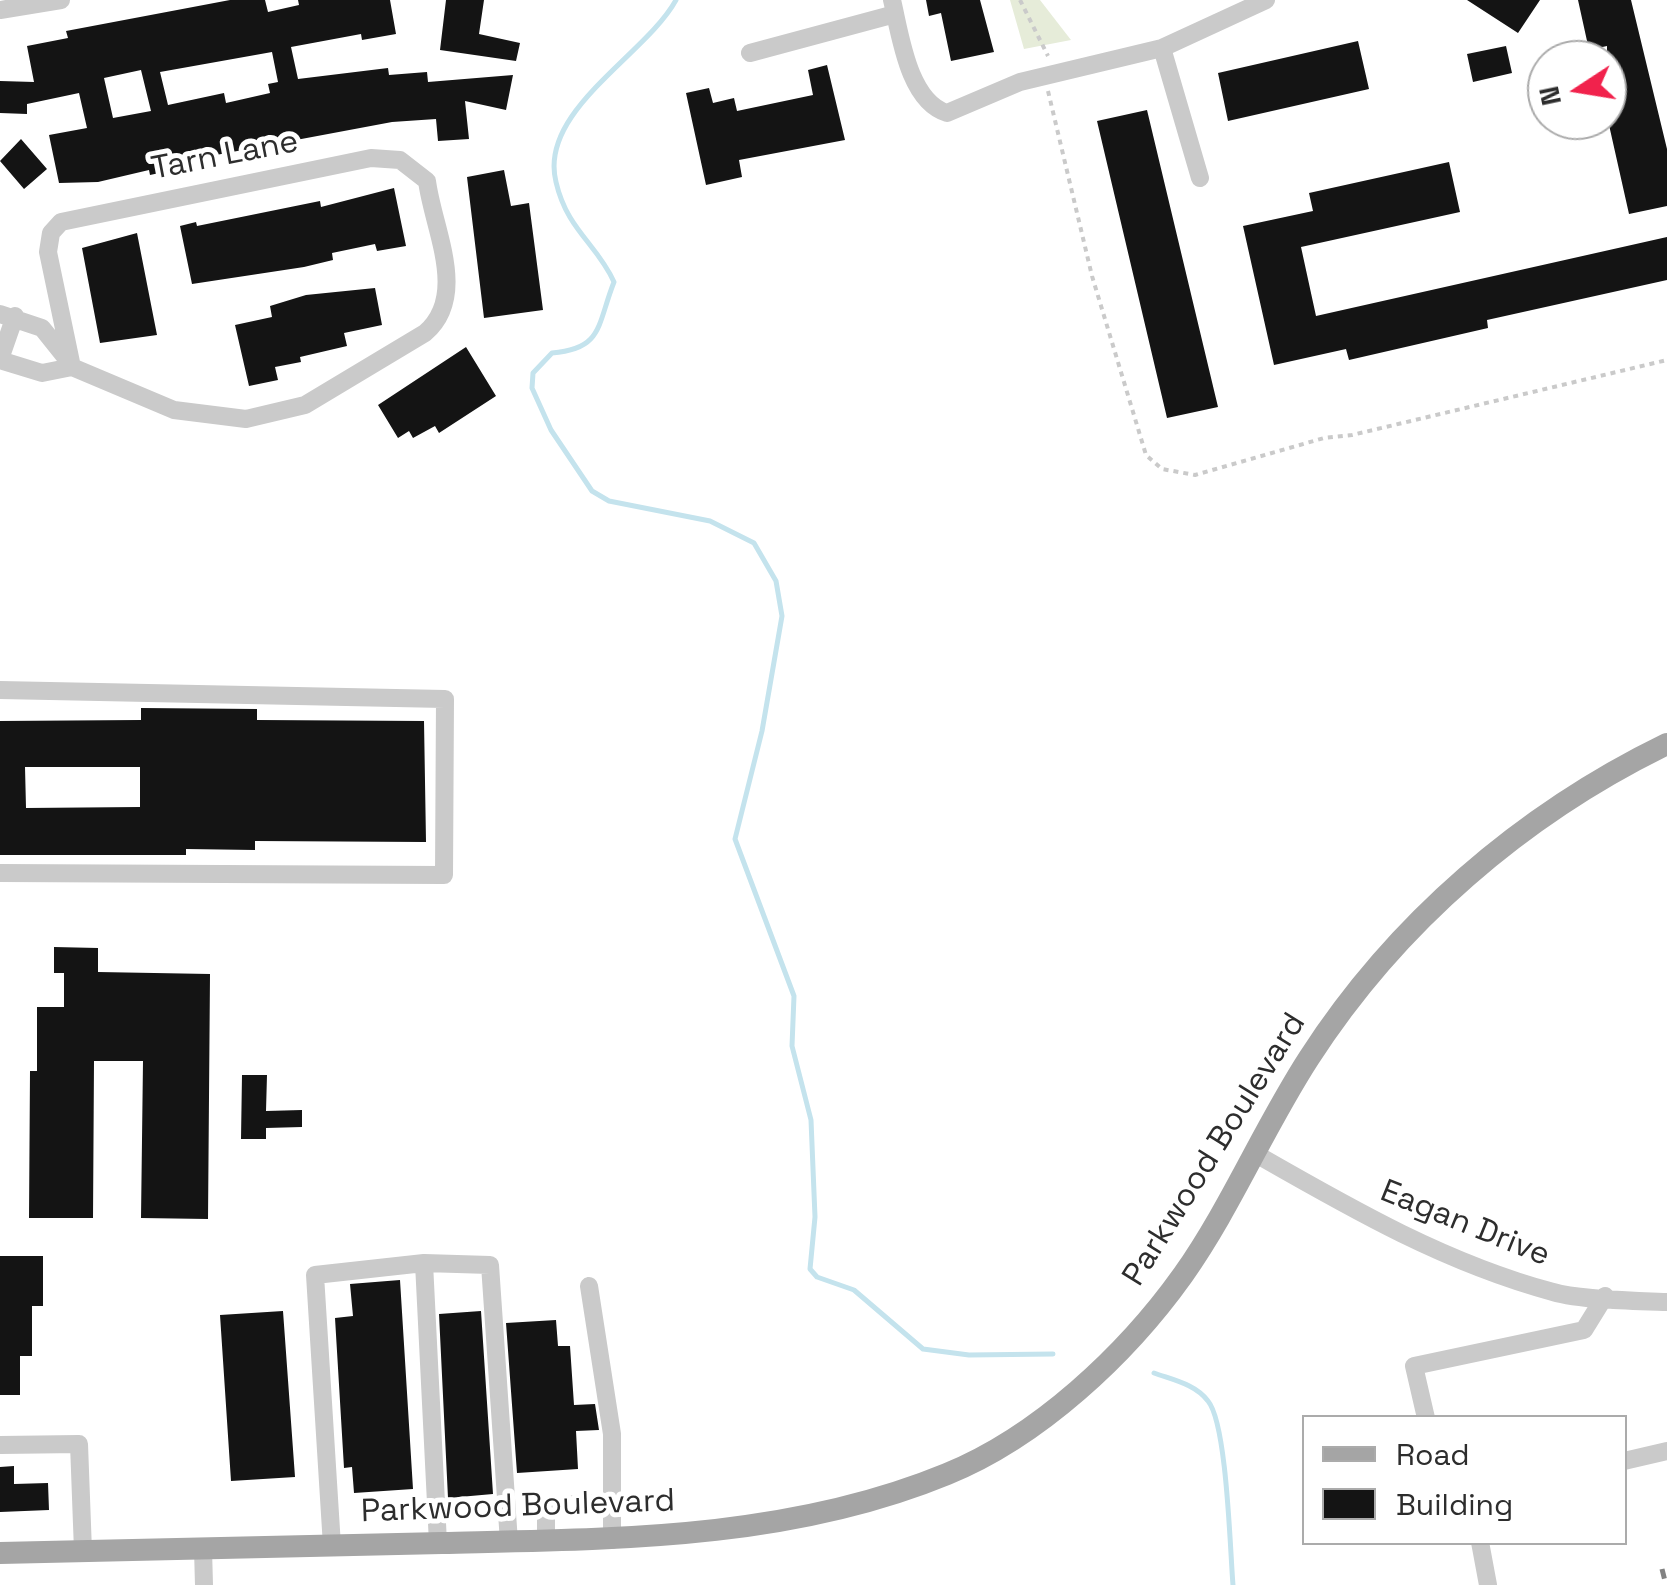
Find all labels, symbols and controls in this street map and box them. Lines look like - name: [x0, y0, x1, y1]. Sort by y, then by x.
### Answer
- north arrow: [1527, 40, 1627, 140]
- text: N: [1530, 83, 1569, 109]
- street label: Tarn Lane: [148, 123, 302, 189]
- street label: Parkwood Boulevard: [1115, 1007, 1315, 1293]
- street label: Eagan Drive: [1375, 1173, 1555, 1275]
- legend: [1302, 1415, 1627, 1545]
- text: Road: [1396, 1435, 1470, 1474]
- street label: Parkwood Boulevard: [360, 1482, 676, 1532]
- text: Building: [1396, 1485, 1513, 1524]

